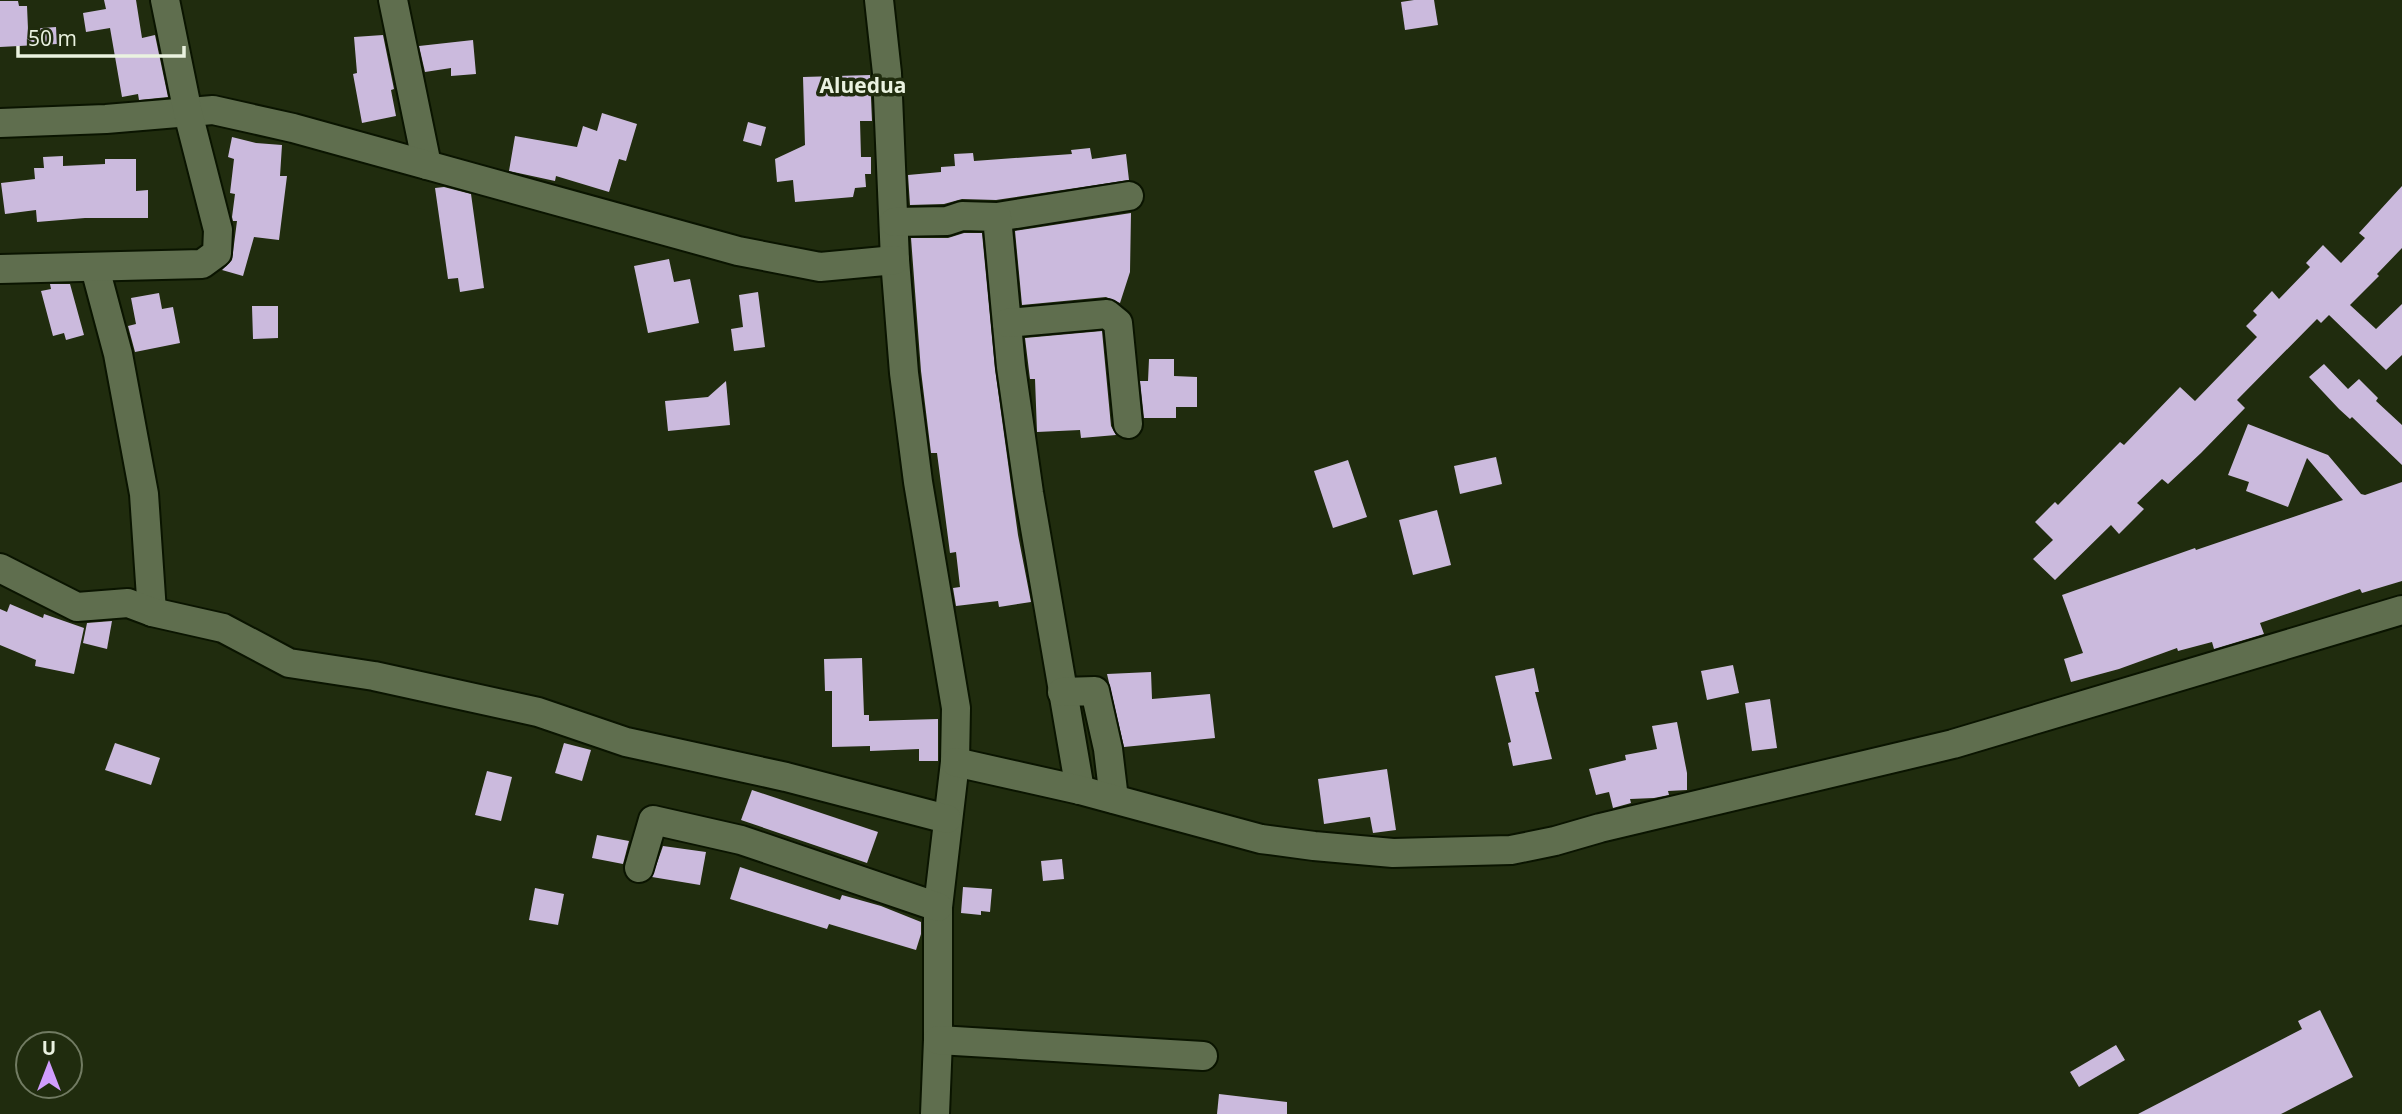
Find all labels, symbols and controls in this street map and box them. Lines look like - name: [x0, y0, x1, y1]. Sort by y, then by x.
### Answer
- scale bar: [18, 14, 184, 58]
- text: 50 m: [28, 24, 77, 52]
- district label: Aluedua: [820, 71, 906, 99]
- north arrow: [14, 1030, 84, 1100]
- text: U: [42, 1035, 56, 1061]

